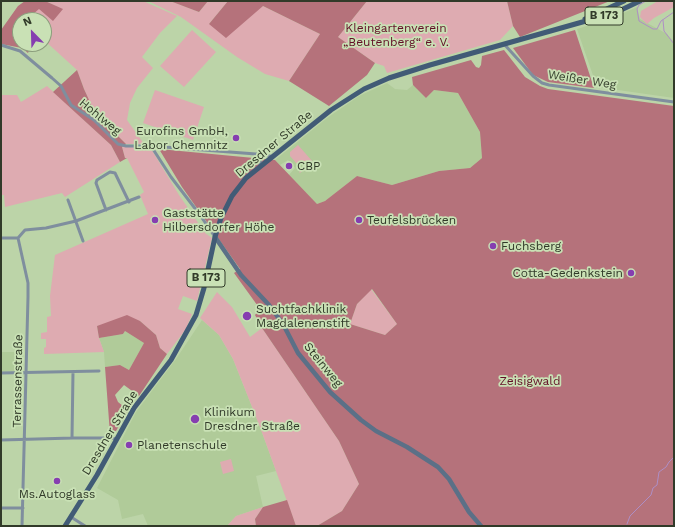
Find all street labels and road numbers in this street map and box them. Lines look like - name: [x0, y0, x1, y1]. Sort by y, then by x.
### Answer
- road number: B 173: [585, 7, 623, 25]
- street label: Weißer Weg: [547, 67, 617, 93]
- street label: Hohlweg: [76, 96, 124, 138]
- street label: Dresdner Straße: [233, 108, 315, 180]
- road number: B 173: [187, 269, 225, 287]
- street label: Terrassenstraße: [10, 334, 26, 428]
- street label: Steinweg: [301, 340, 345, 390]
- street label: Dresdner Straße: [79, 388, 141, 478]

